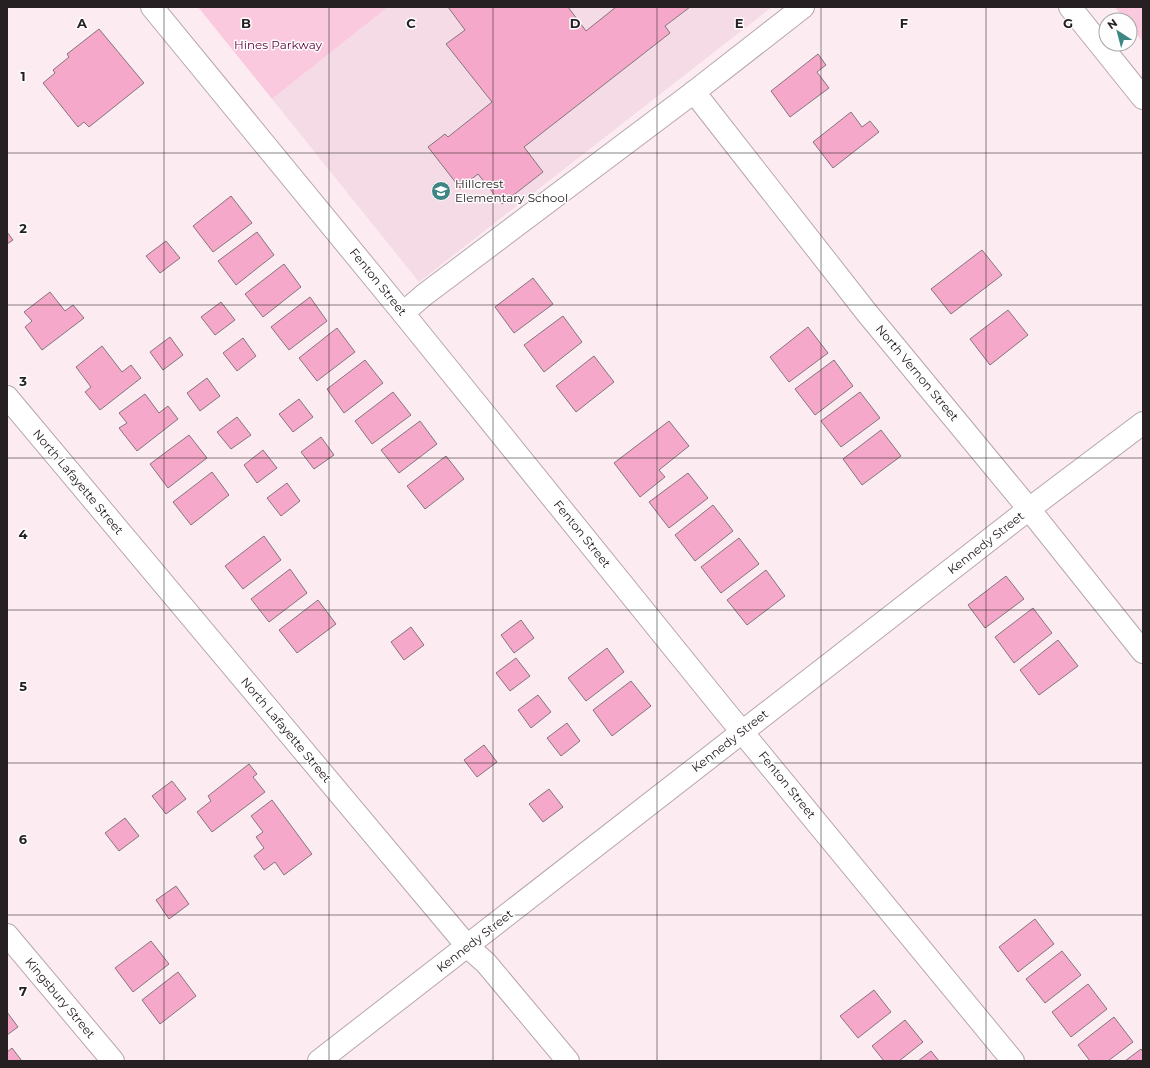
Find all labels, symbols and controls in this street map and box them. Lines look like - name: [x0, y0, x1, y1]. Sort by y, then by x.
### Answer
- north arrow: [1098, 12, 1138, 52]
- text: A: [76, 15, 88, 31]
- text: B: [241, 15, 251, 31]
- text: C: [406, 15, 416, 31]
- text: D: [570, 15, 581, 31]
- text: E: [735, 15, 744, 31]
- text: F: [900, 15, 908, 31]
- text: G: [1063, 15, 1073, 31]
- text: N: [1104, 16, 1120, 32]
- park label: Hines Parkway: [234, 37, 323, 52]
- text: 1: [20, 68, 26, 84]
- place label: Hillcrest Elementary School: [455, 176, 568, 205]
- school or university icon: Hillcrest Elementary School: [430, 180, 452, 202]
- text: 2: [19, 220, 27, 236]
- street label: Fenton Street: [347, 245, 410, 319]
- street label: North Vernon Street: [873, 321, 962, 424]
- text: 3: [18, 373, 27, 389]
- street label: North Lafayette Street: [30, 426, 127, 538]
- street label: Fenton Street: [551, 497, 614, 571]
- street label: Kennedy Street: [944, 508, 1027, 577]
- text: 4: [19, 526, 28, 542]
- street label: North Lafayette Street: [238, 674, 335, 786]
- text: 5: [19, 678, 27, 694]
- street label: Kennedy Street: [688, 706, 771, 775]
- street label: Fenton Street: [756, 748, 819, 822]
- text: 6: [19, 831, 28, 847]
- street label: Kennedy Street: [433, 906, 516, 975]
- street label: Kingsbury Street: [22, 954, 99, 1041]
- text: 7: [19, 983, 27, 999]

